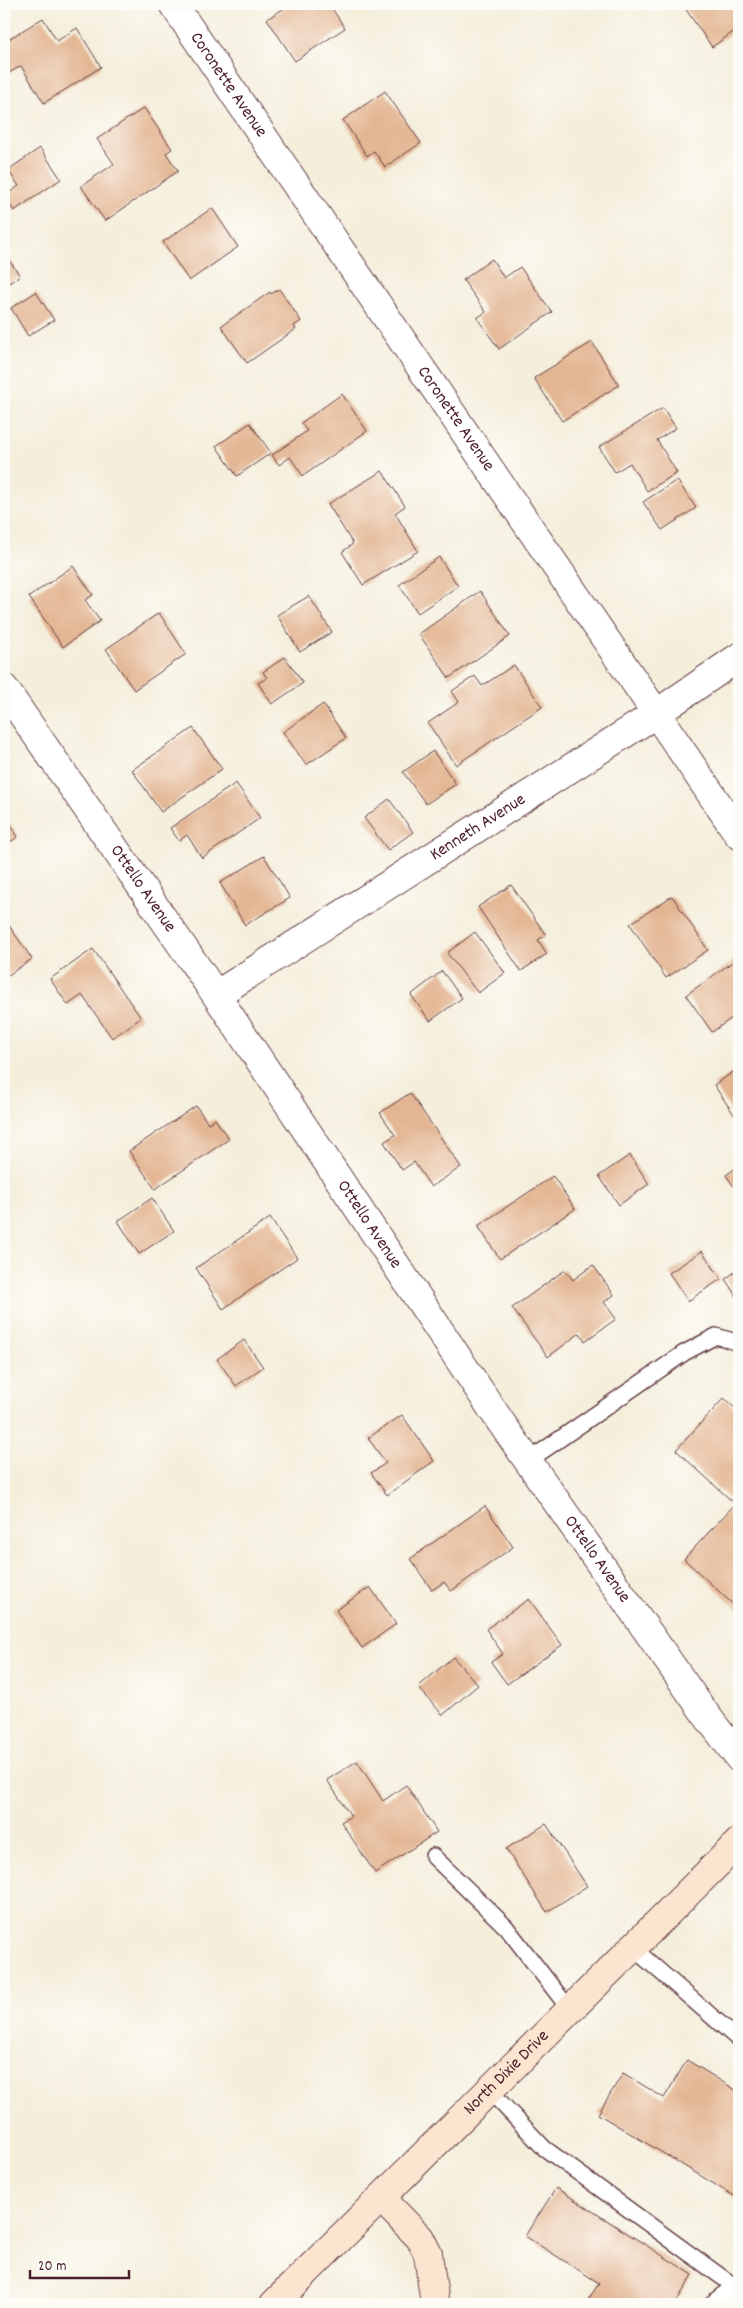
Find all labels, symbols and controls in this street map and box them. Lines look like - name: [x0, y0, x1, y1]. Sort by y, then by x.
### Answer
- street label: Coronette Avenue: [183, 27, 273, 143]
- street label: Coronette Avenue: [411, 361, 500, 477]
- street label: Kenneth Avenue: [425, 787, 531, 867]
- street label: Ottello Avenue: [103, 840, 182, 938]
- street label: Ottello Avenue: [330, 1175, 408, 1274]
- street label: Ottello Avenue: [558, 1511, 636, 1608]
- street label: North Dixie Drive: [458, 2024, 555, 2121]
- scale bar: [30, 2248, 129, 2280]
- text: 20 m: [38, 2256, 66, 2278]

